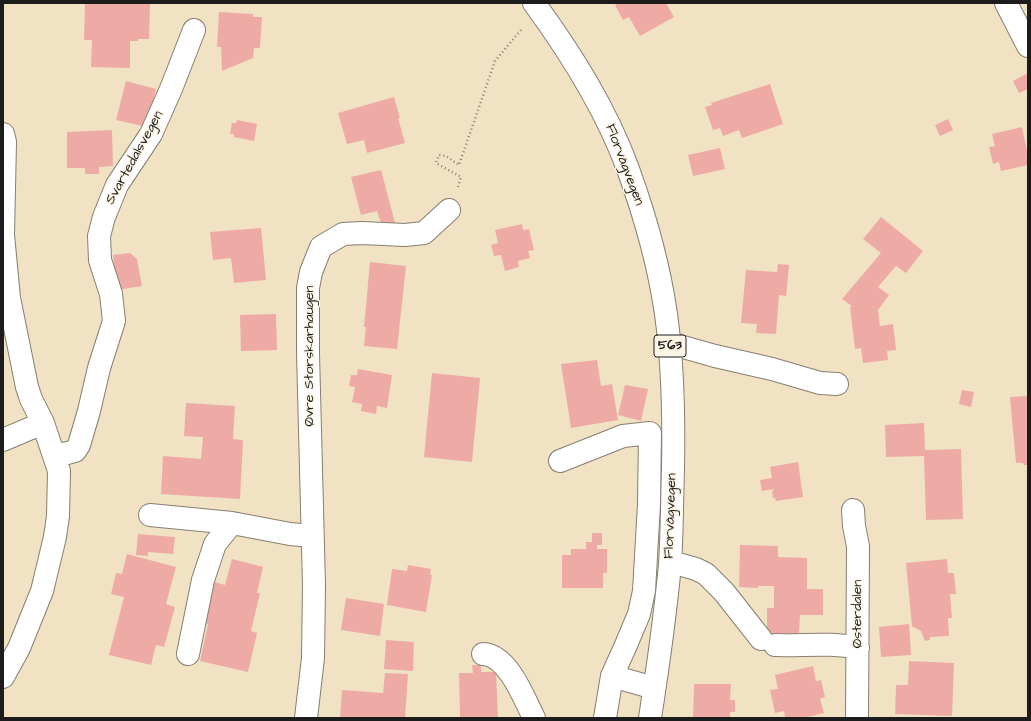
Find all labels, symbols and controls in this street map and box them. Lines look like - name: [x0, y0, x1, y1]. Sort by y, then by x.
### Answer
- street label: Svartedalsvegen: [102, 108, 168, 208]
- street label: Florvågvegen: [601, 122, 647, 208]
- street label: Øvre Storskarhaugen: [302, 285, 318, 427]
- road number: 563: [654, 335, 686, 357]
- street label: Florvågvegen: [661, 473, 681, 559]
- street label: Østerdalen: [850, 580, 866, 648]

